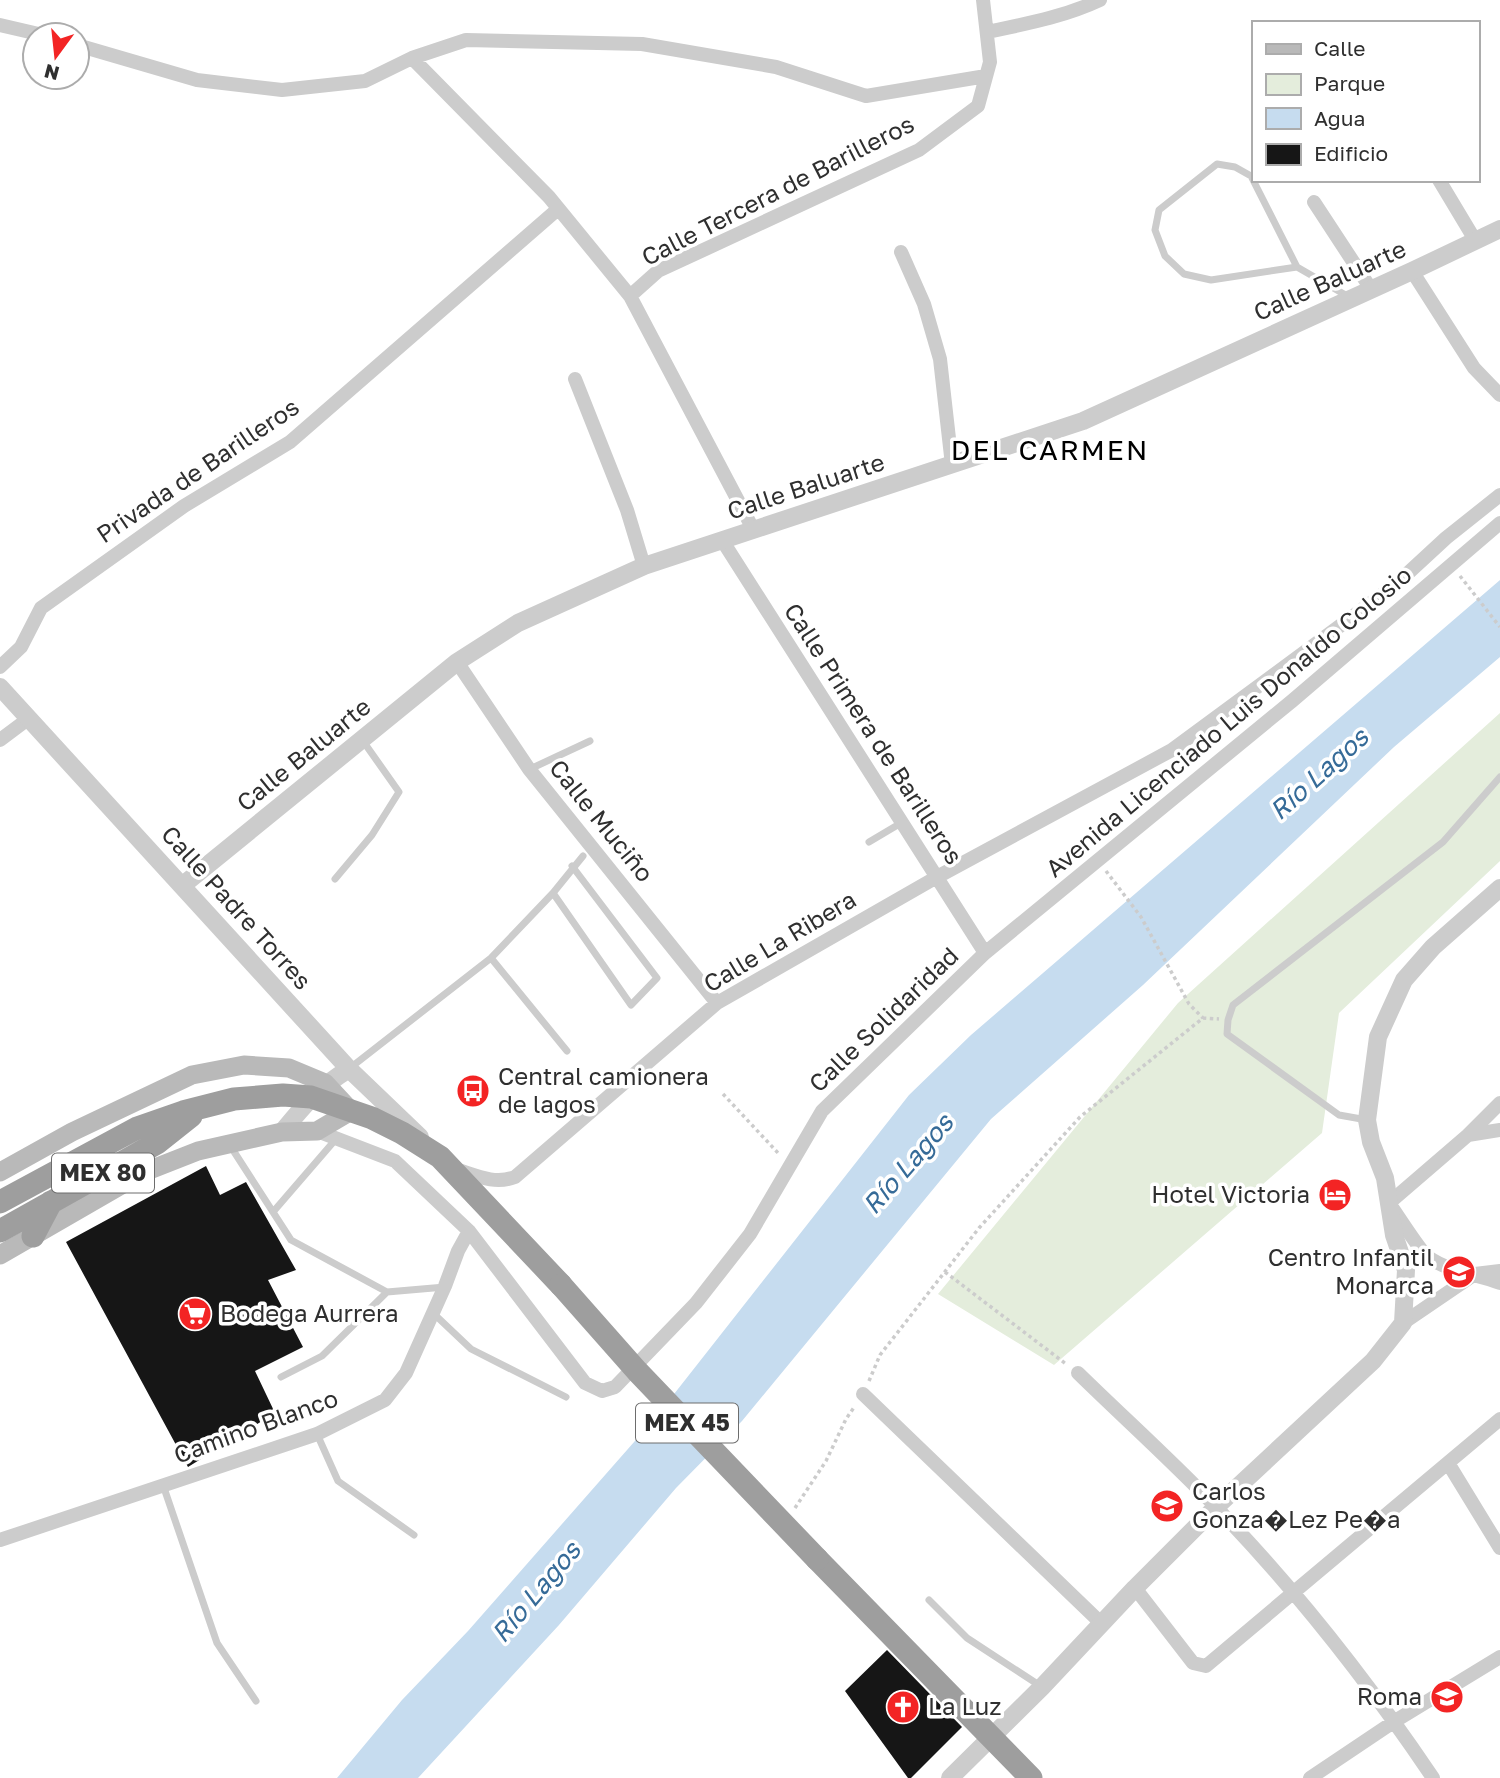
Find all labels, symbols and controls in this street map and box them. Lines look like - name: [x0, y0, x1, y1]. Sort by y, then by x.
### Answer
- north arrow: [21, 21, 91, 91]
- legend: [1252, 21, 1479, 182]
- text: Calle: [1314, 35, 1366, 61]
- text: N: [42, 60, 61, 86]
- text: Parque: [1314, 70, 1385, 96]
- text: Agua: [1314, 105, 1365, 131]
- street label: Calle Tercera de Barilleros: [636, 108, 918, 271]
- text: Edificio: [1314, 140, 1388, 166]
- street label: Calle Baluarte: [1249, 233, 1410, 326]
- street label: Privada de Barilleros: [91, 391, 304, 548]
- district label: DEL CARMEN: [951, 433, 1149, 466]
- street label: Calle Baluarte: [723, 446, 888, 525]
- street label: Avenida Licenciado Luis Donaldo Colosio: [1039, 559, 1417, 882]
- street label: Calle Primera de Barilleros: [779, 597, 970, 869]
- street label: Calle Baluarte: [230, 691, 376, 817]
- water label: Río Lagos: [1263, 721, 1375, 826]
- street label: Calle Muciño: [544, 753, 660, 887]
- street label: Calle Padre Torres: [156, 819, 318, 995]
- street label: Calle La Ribera: [698, 884, 861, 998]
- street label: Calle Solidaridad: [802, 940, 964, 1097]
- place label: Central camionera de lagos: [498, 1061, 709, 1118]
- bus stop icon: Central camionera de lagos: [454, 1072, 492, 1110]
- water label: Río Lagos: [856, 1107, 960, 1220]
- road number: MEX 80: [52, 1154, 154, 1192]
- hotel icon: Hotel Victoria: [1316, 1176, 1354, 1214]
- place label: Hotel Victoria: [1151, 1179, 1310, 1208]
- place label: Centro Infantil Monarca: [1268, 1242, 1434, 1299]
- school or university icon: Centro Infantil Monarca: [1440, 1253, 1478, 1291]
- supermarket icon: Bodega Aurrera: [176, 1295, 214, 1333]
- place label: Bodega Aurrera: [220, 1298, 399, 1327]
- street label: Camino Blanco: [170, 1383, 341, 1469]
- road number: MEX 45: [636, 1404, 738, 1442]
- place label: Carlos Gonza�Lez Pe�a: [1192, 1476, 1400, 1533]
- school or university icon: Carlos Gonza�Lez Pe�a: [1148, 1487, 1186, 1525]
- water label: Río Lagos: [485, 1534, 587, 1648]
- school or university icon: Roma: [1428, 1678, 1466, 1716]
- place label: Roma: [1357, 1681, 1422, 1710]
- church icon: La Luz: [884, 1688, 922, 1726]
- place label: La Luz: [928, 1691, 1001, 1720]

